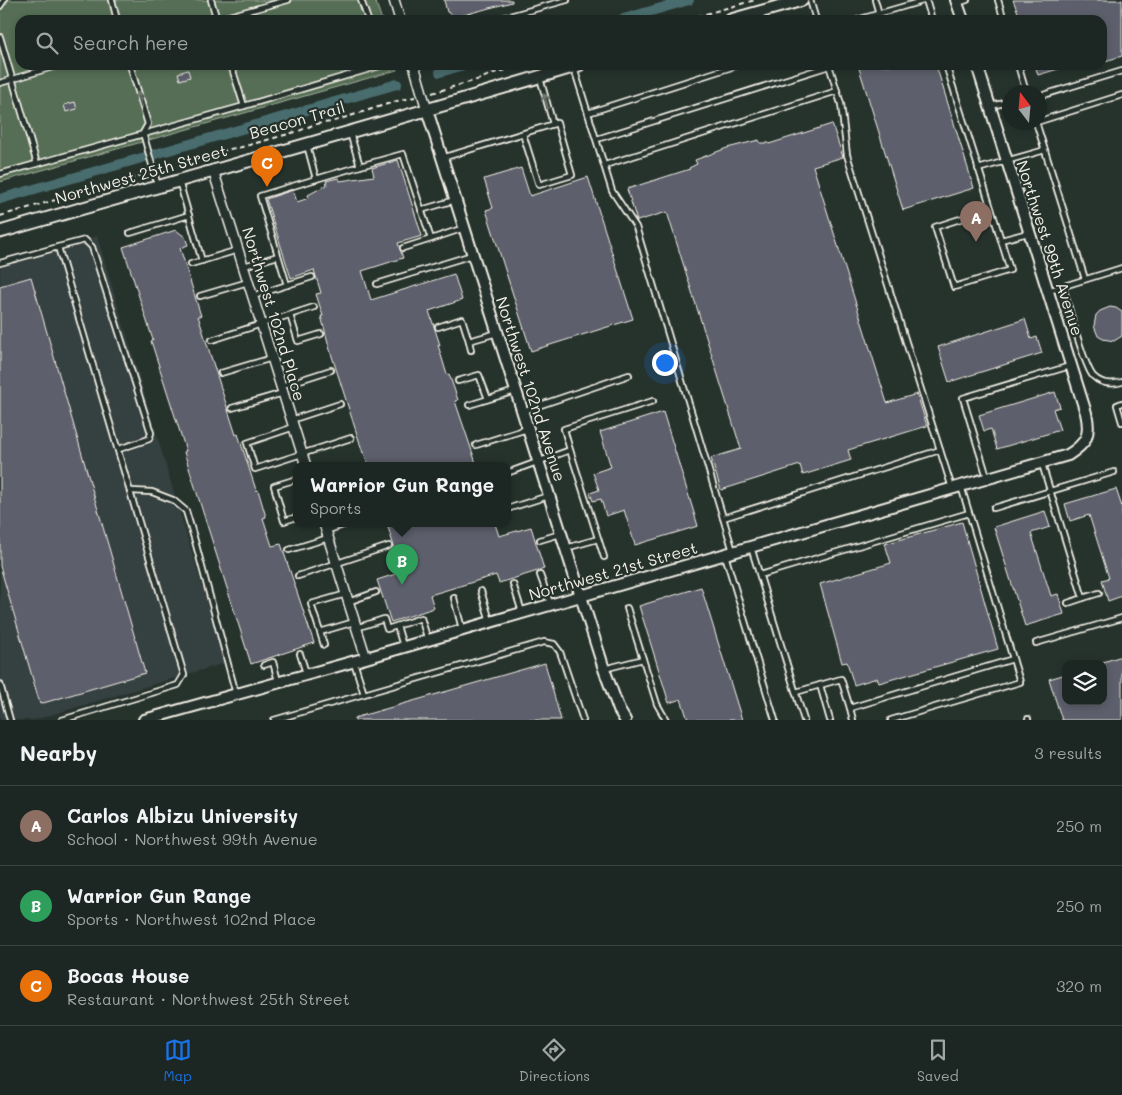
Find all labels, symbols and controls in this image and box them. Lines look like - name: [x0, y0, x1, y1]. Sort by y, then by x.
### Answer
- search box: [15, 15, 1107, 70]
- icon: search: [33, 29, 61, 57]
- text: Search here: [73, 30, 189, 55]
- north arrow: [1002, 85, 1047, 130]
- one-way arrow: [135, 92, 145, 108]
- one-way arrow: [541, 93, 551, 109]
- street label: Beacon Trail: [247, 96, 347, 143]
- street label: Northwest 25th Street: [52, 139, 229, 208]
- pin: C: [251, 146, 283, 187]
- street label: Northwest 99th Avenue: [1012, 158, 1089, 338]
- pin: A: [960, 201, 992, 242]
- street label: Northwest 102nd Place: [238, 224, 311, 403]
- street label: Northwest 102nd Avenue: [492, 294, 571, 484]
- your location: [652, 350, 678, 376]
- popup: [293, 462, 511, 527]
- text: Warrior Gun Range: [310, 472, 494, 497]
- text: Sports: [310, 497, 361, 518]
- street label: Northwest 21st Street: [526, 536, 700, 605]
- pin: B: [386, 544, 418, 585]
- map controls: [1062, 660, 1107, 705]
- button: layers: [1062, 660, 1107, 705]
- text: Nearby: [20, 739, 97, 766]
- text: 3 results: [1034, 742, 1102, 763]
- text: Carlos Albizu University: [67, 803, 298, 828]
- text: A: [30, 815, 42, 836]
- text: 250 m: [1056, 815, 1102, 836]
- text: School · Northwest 99th Avenue: [67, 828, 318, 849]
- text: Warrior Gun Range: [67, 883, 251, 908]
- text: B: [31, 895, 41, 916]
- text: 250 m: [1056, 895, 1102, 916]
- text: Sports · Northwest 102nd Place: [67, 908, 316, 929]
- text: Bocas House: [67, 963, 189, 988]
- text: C: [30, 975, 42, 996]
- text: 320 m: [1056, 975, 1102, 996]
- text: Restaurant · Northwest 25th Street: [67, 988, 350, 1009]
- tab: Map: [163, 1036, 192, 1085]
- tab: Directions: [519, 1036, 590, 1085]
- tab: Saved: [917, 1036, 959, 1085]

